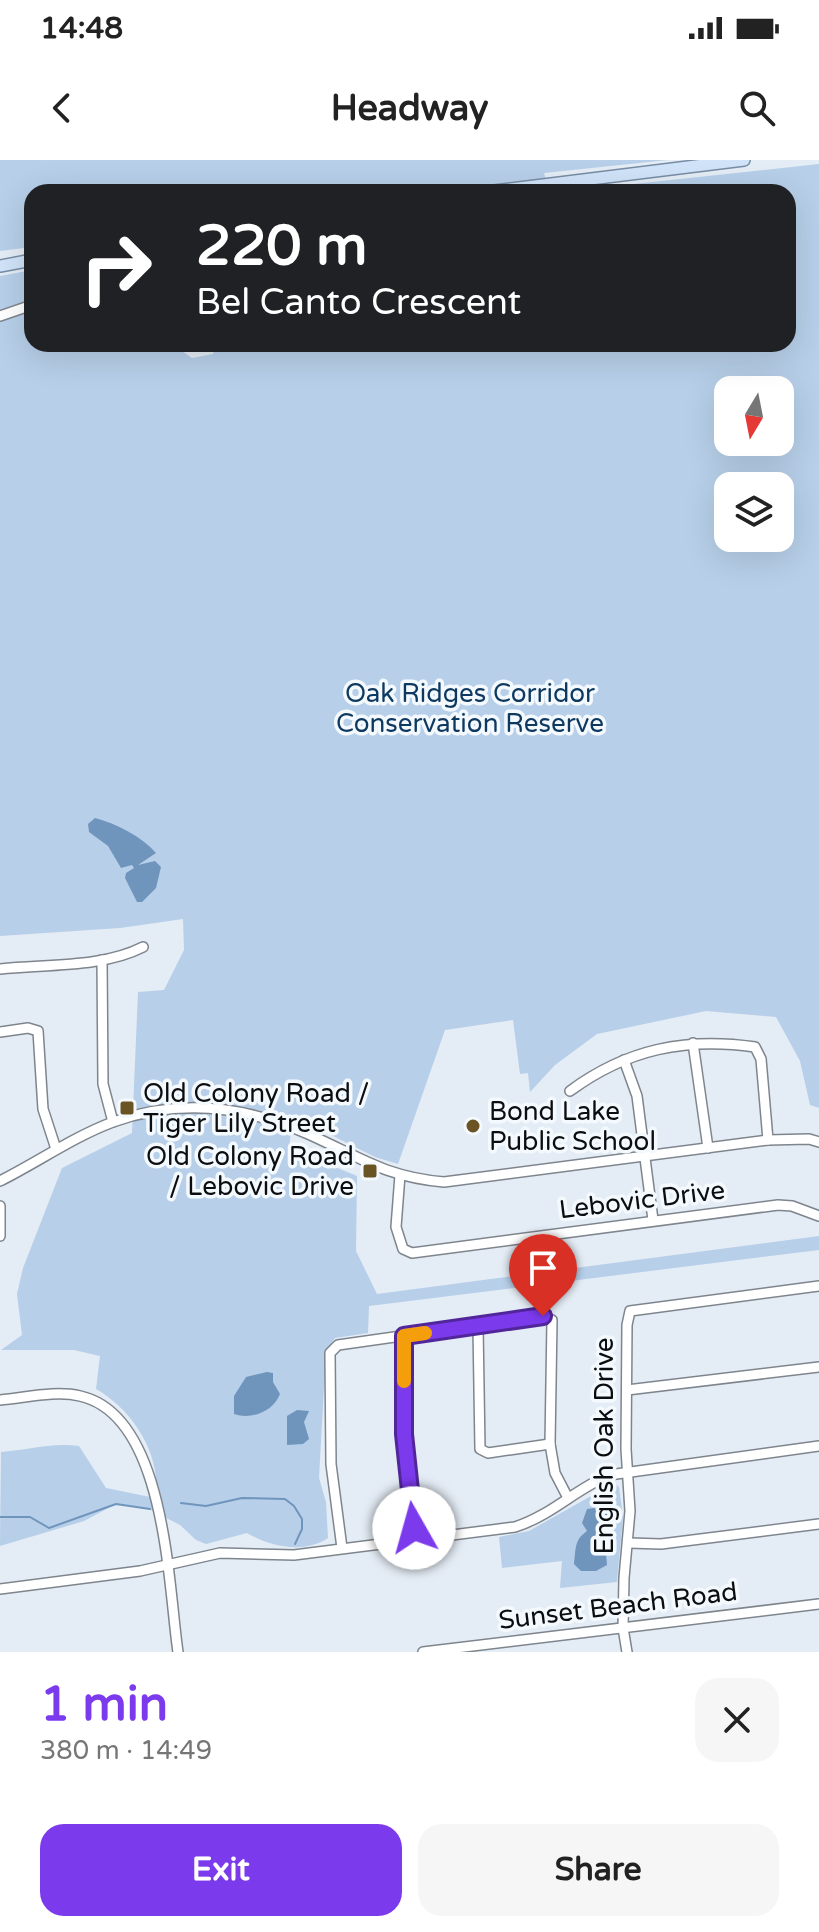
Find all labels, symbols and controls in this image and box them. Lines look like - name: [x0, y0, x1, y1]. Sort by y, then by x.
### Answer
- text: 14:48: [40, 10, 123, 47]
- icon: back: [40, 86, 84, 130]
- icon: search: [735, 86, 779, 130]
- text: Headway: [331, 87, 488, 130]
- text: 220 m: [196, 213, 367, 280]
- icon: right: [64, 216, 168, 320]
- text: Bel Canto Crescent: [196, 281, 521, 324]
- north arrow: [714, 376, 794, 456]
- map controls: [714, 376, 794, 552]
- button: layers: [714, 472, 794, 552]
- park label: Oak Ridges Corridor Conservation Reserve: [336, 678, 604, 739]
- place label: Old Colony Road / Tiger Lily Street: [143, 1078, 369, 1139]
- place label: Bond Lake Public School: [489, 1096, 656, 1157]
- marker: Old Colony Road / Tiger Lily Street: [118, 1099, 136, 1117]
- marker: Bond Lake Public School: [464, 1117, 482, 1135]
- place label: Old Colony Road / Lebovic Drive: [146, 1141, 354, 1202]
- marker: Old Colony Road / Lebovic Drive: [361, 1162, 379, 1180]
- street label: Lebovic Drive: [557, 1174, 727, 1226]
- pin: [509, 1234, 577, 1316]
- icon: arrive: [521, 1246, 565, 1290]
- street label: English Oak Drive: [589, 1337, 620, 1555]
- position arrow: [372, 1486, 456, 1570]
- street label: Sunset Beach Road: [497, 1576, 739, 1636]
- text: 1 min: [40, 1676, 168, 1734]
- button: close: [695, 1678, 779, 1762]
- text: 380 m · 14:49: [40, 1735, 212, 1766]
- button: Exit: [40, 1824, 402, 1916]
- button: Share: [418, 1824, 779, 1916]

